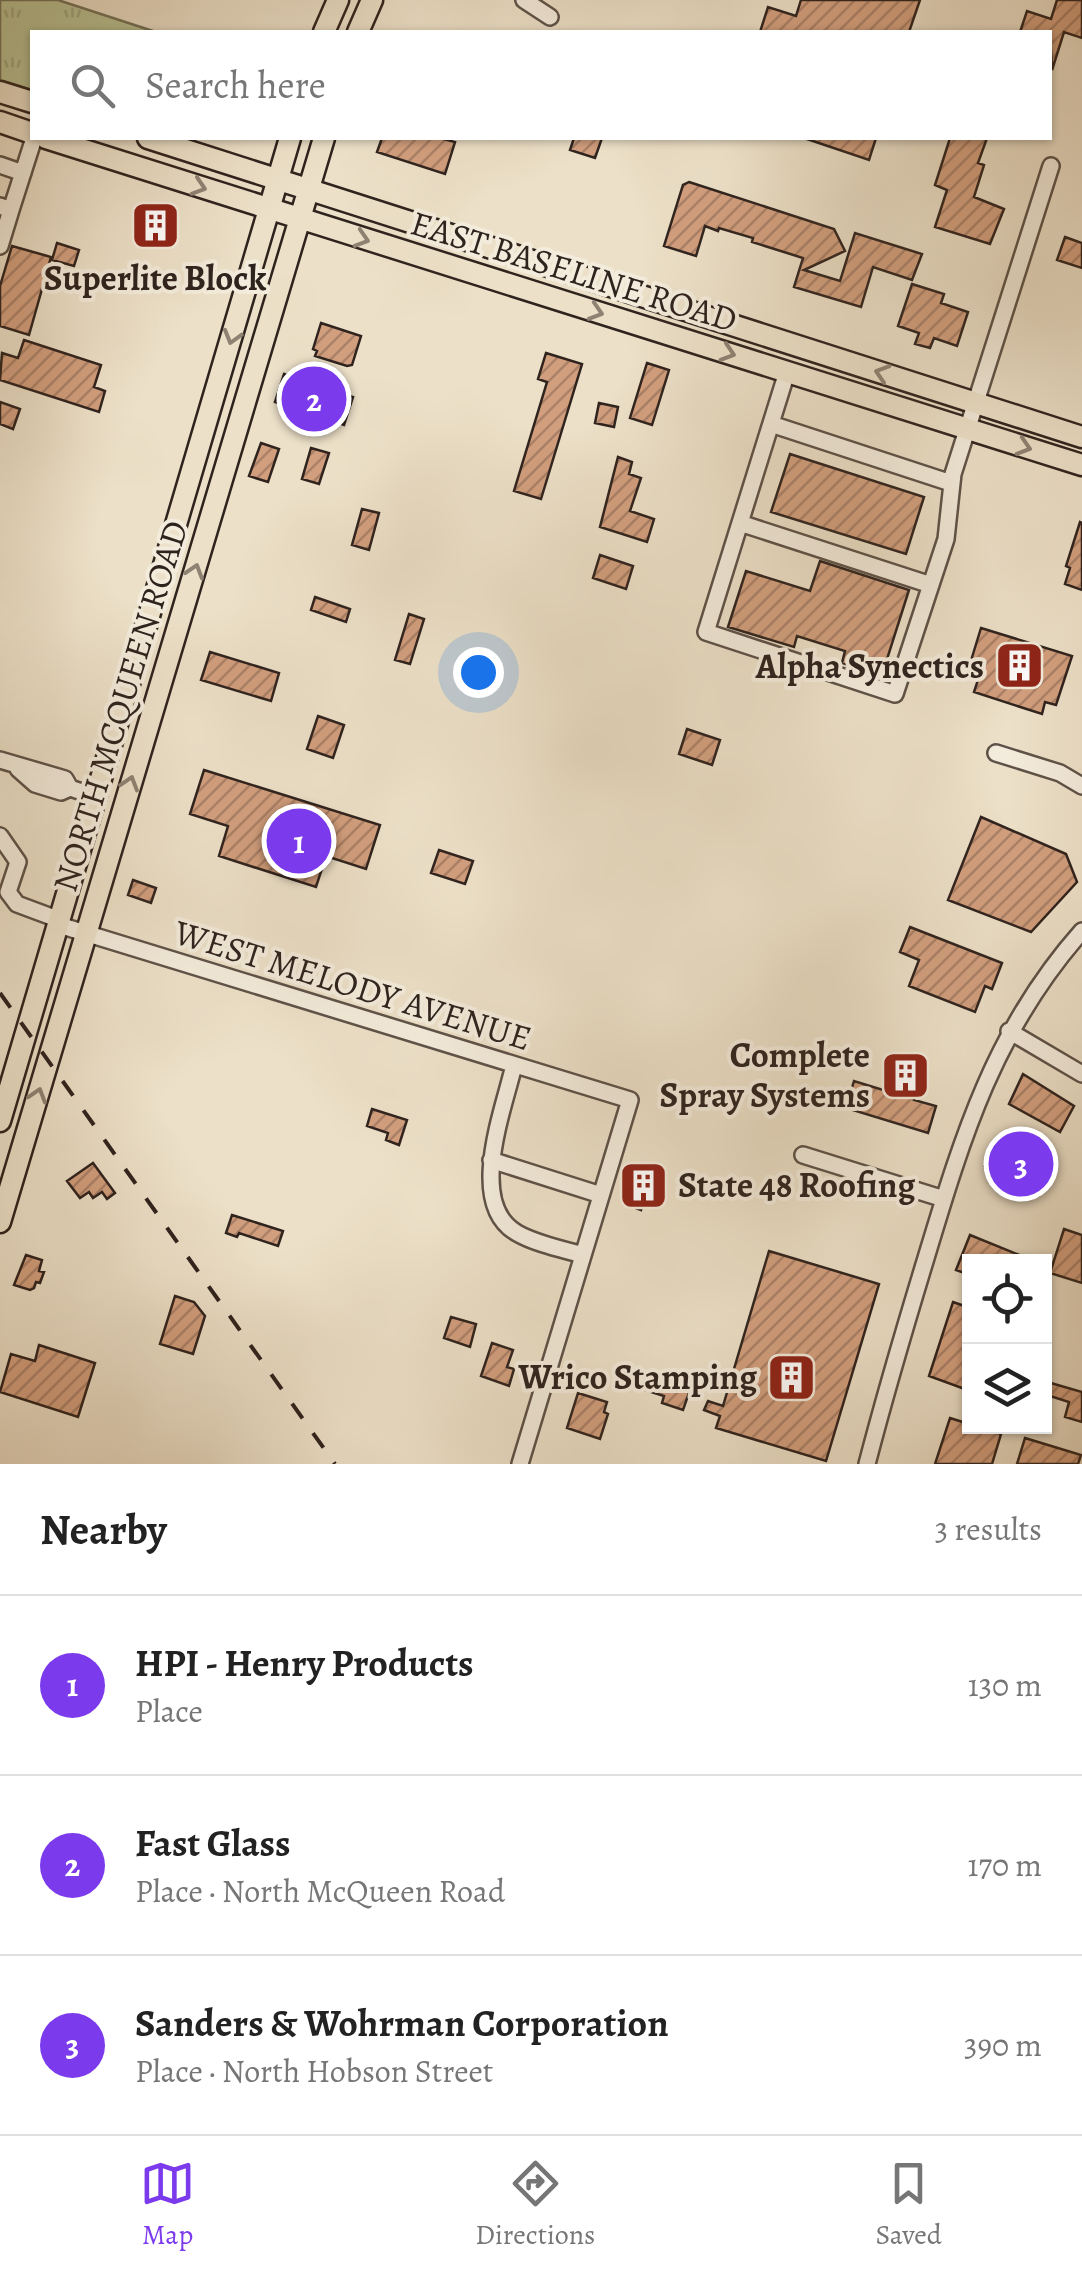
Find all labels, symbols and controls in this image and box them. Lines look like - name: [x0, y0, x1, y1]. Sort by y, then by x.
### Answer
- search box: [30, 30, 1052, 140]
- icon: search: [65, 58, 120, 113]
- text: Search here: [145, 59, 326, 111]
- one-way arrow: [190, 175, 207, 196]
- street label: EAST BASELINE ROAD: [405, 199, 743, 343]
- building icon: Superlite Block: [129, 200, 181, 252]
- one-way arrow: [353, 227, 370, 248]
- place label: Superlite Block: [44, 254, 266, 302]
- one-way arrow: [587, 300, 604, 320]
- one-way arrow: [223, 328, 244, 345]
- one-way arrow: [719, 341, 736, 361]
- pin: 2: [282, 362, 346, 436]
- one-way arrow: [874, 365, 891, 385]
- one-way arrow: [1015, 436, 1032, 456]
- street label: NORTH MCQUEEN ROAD: [41, 515, 199, 897]
- one-way arrow: [183, 563, 204, 580]
- building icon: Alpha Synectics: [993, 640, 1045, 692]
- place label: Alpha Synectics: [755, 642, 984, 690]
- your location: [453, 647, 504, 698]
- one-way arrow: [119, 775, 139, 792]
- pin: 1: [266, 804, 332, 878]
- street label: WEST MELODY AVENUE: [168, 908, 537, 1062]
- place label: Complete Spray Systems: [660, 1031, 870, 1119]
- building icon: Complete Spray Systems: [879, 1049, 931, 1101]
- one-way arrow: [26, 1087, 47, 1104]
- pin: 3: [988, 1126, 1054, 1202]
- building icon: State 48 Roofing: [617, 1159, 669, 1211]
- place label: State 48 Roofing: [678, 1161, 915, 1209]
- map controls: [962, 1254, 1052, 1434]
- button: locate: [962, 1254, 1052, 1344]
- button: layers: [962, 1344, 1052, 1434]
- building icon: Wrico Stamping: [766, 1351, 818, 1403]
- place label: Wrico Stamping: [517, 1353, 757, 1401]
- text: Nearby: [40, 1501, 167, 1558]
- text: 3 results: [935, 1507, 1042, 1551]
- text: HPI - Henry Products: [135, 1637, 474, 1689]
- text: 1: [67, 1663, 78, 1707]
- text: 130 m: [968, 1663, 1042, 1707]
- text: Place: [135, 1689, 203, 1733]
- text: Fast Glass: [135, 1817, 291, 1869]
- text: 2: [65, 1843, 80, 1887]
- text: 170 m: [968, 1843, 1042, 1887]
- text: Place · North McQueen Road: [135, 1869, 505, 1913]
- text: Sanders & Wohrman Corporation: [135, 1997, 669, 2049]
- text: 3: [66, 2023, 79, 2067]
- text: 390 m: [964, 2023, 1042, 2067]
- text: Place · North Hobson Street: [135, 2049, 493, 2093]
- tab: Map: [140, 2156, 195, 2254]
- tab: Directions: [475, 2156, 595, 2254]
- tab: Saved: [876, 2156, 942, 2254]

